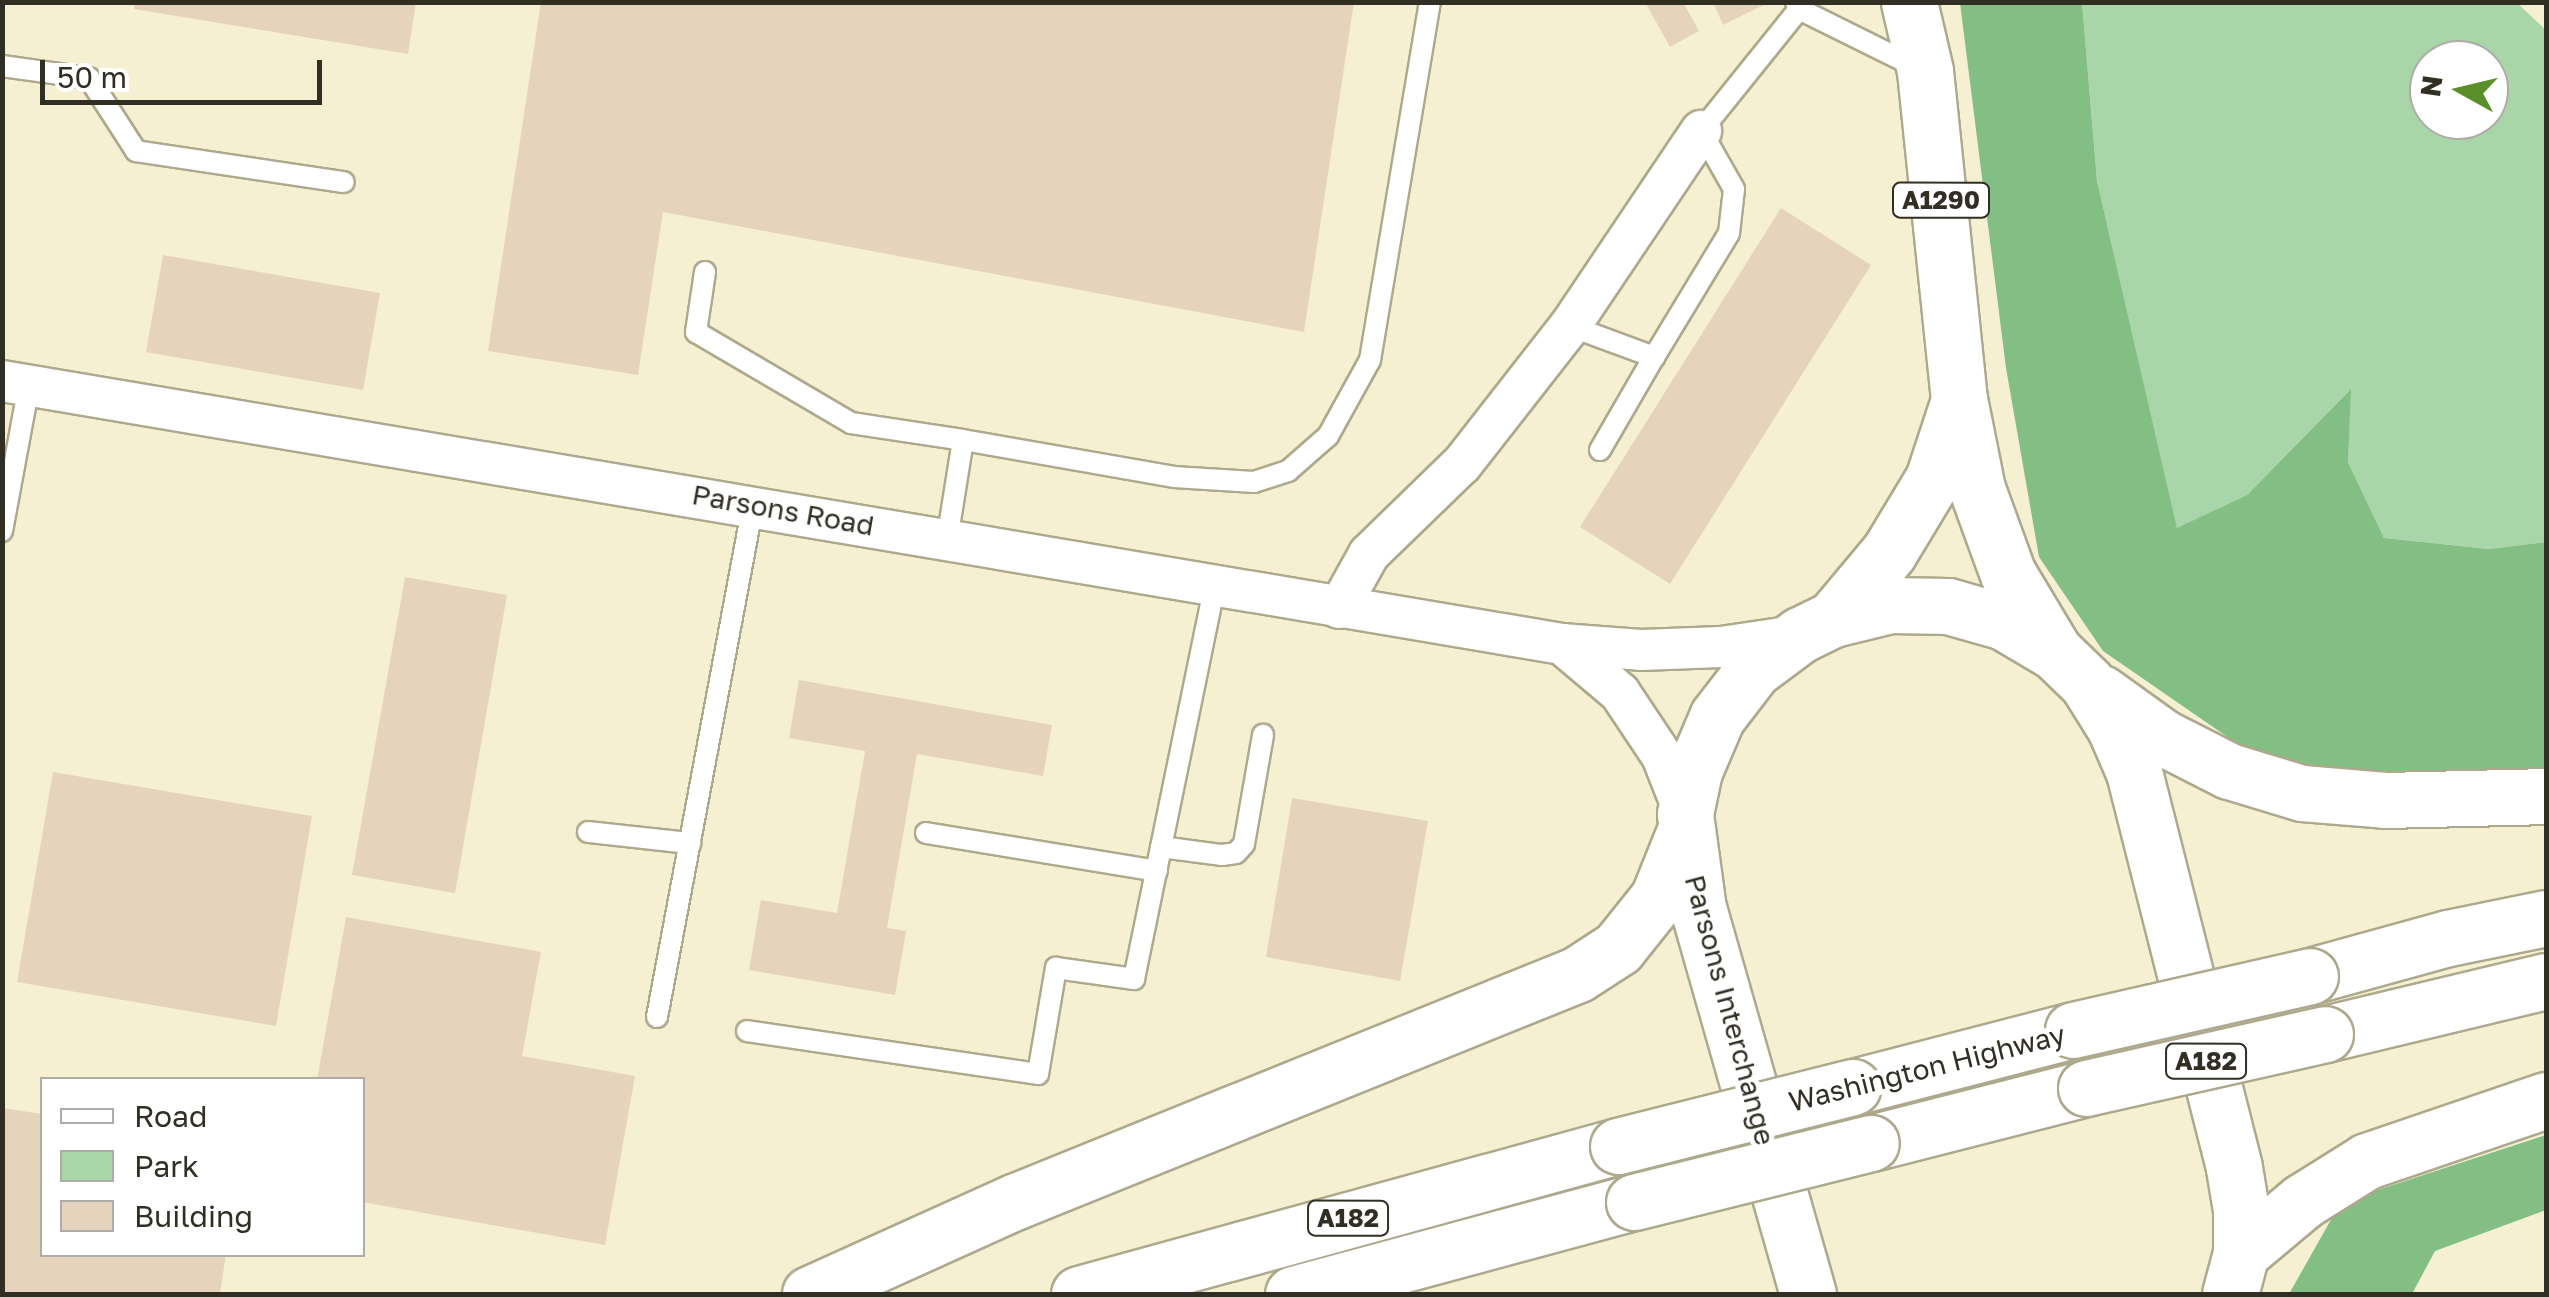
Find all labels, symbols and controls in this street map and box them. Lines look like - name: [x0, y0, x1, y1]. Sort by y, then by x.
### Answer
- scale bar: [45, 40, 328, 102]
- north arrow: [2409, 40, 2509, 140]
- text: 50 m: [57, 59, 127, 95]
- text: N: [2413, 73, 2449, 99]
- road number: A1290: [1891, 180, 1991, 220]
- street label: Parsons Road: [689, 477, 877, 543]
- street label: Parsons Interchange: [1678, 871, 1782, 1149]
- street label: Washington Highway: [1785, 1017, 2069, 1119]
- road number: A182: [2164, 1041, 2248, 1081]
- legend: [40, 1077, 365, 1257]
- text: Road: [134, 1098, 208, 1134]
- text: Park: [134, 1148, 199, 1184]
- text: Building: [134, 1198, 253, 1234]
- road number: A182: [1306, 1198, 1390, 1238]

